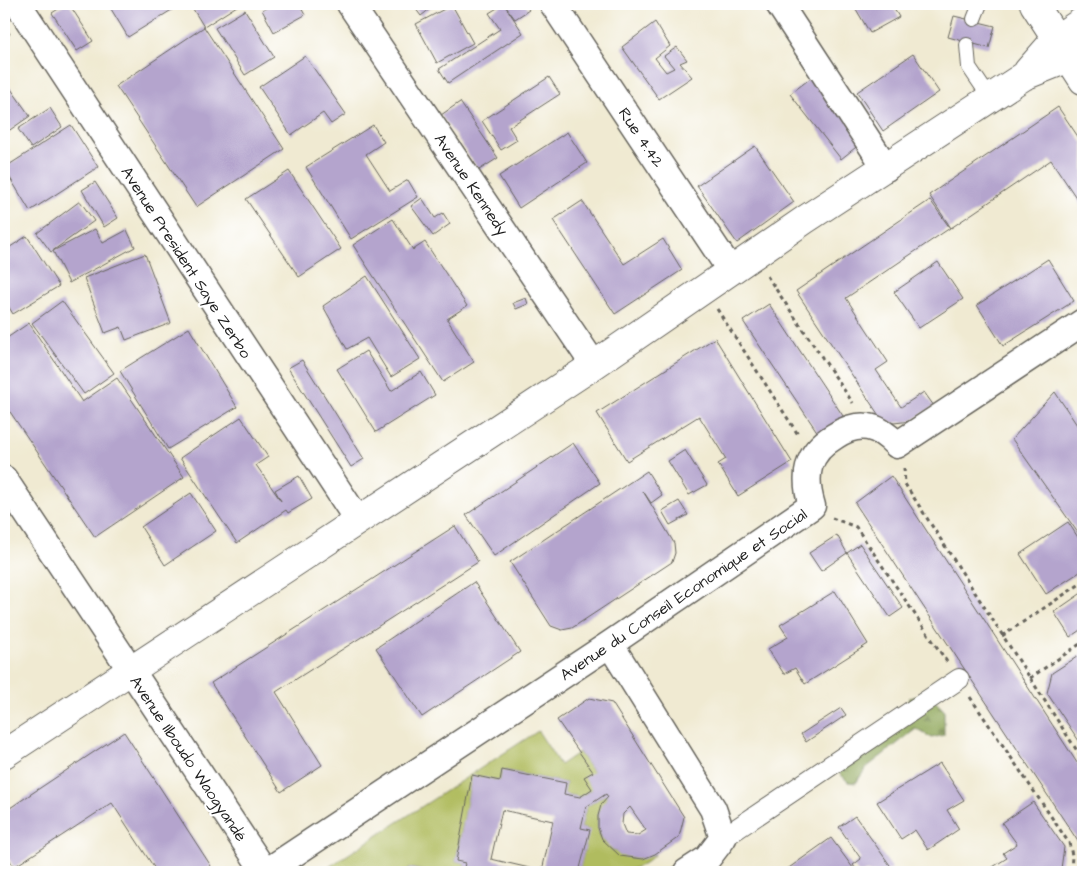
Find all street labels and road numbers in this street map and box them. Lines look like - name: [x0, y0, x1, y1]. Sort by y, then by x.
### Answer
- street label: Rue 4.42: [613, 103, 669, 172]
- street label: Avenue Kennedy: [428, 129, 514, 241]
- street label: Avenue President Saye Zerbo: [115, 162, 257, 363]
- street label: Avenue du Conseil Economique et Social: [556, 504, 811, 686]
- street label: Avenue Ilboudo Waogyandé: [124, 671, 252, 846]

